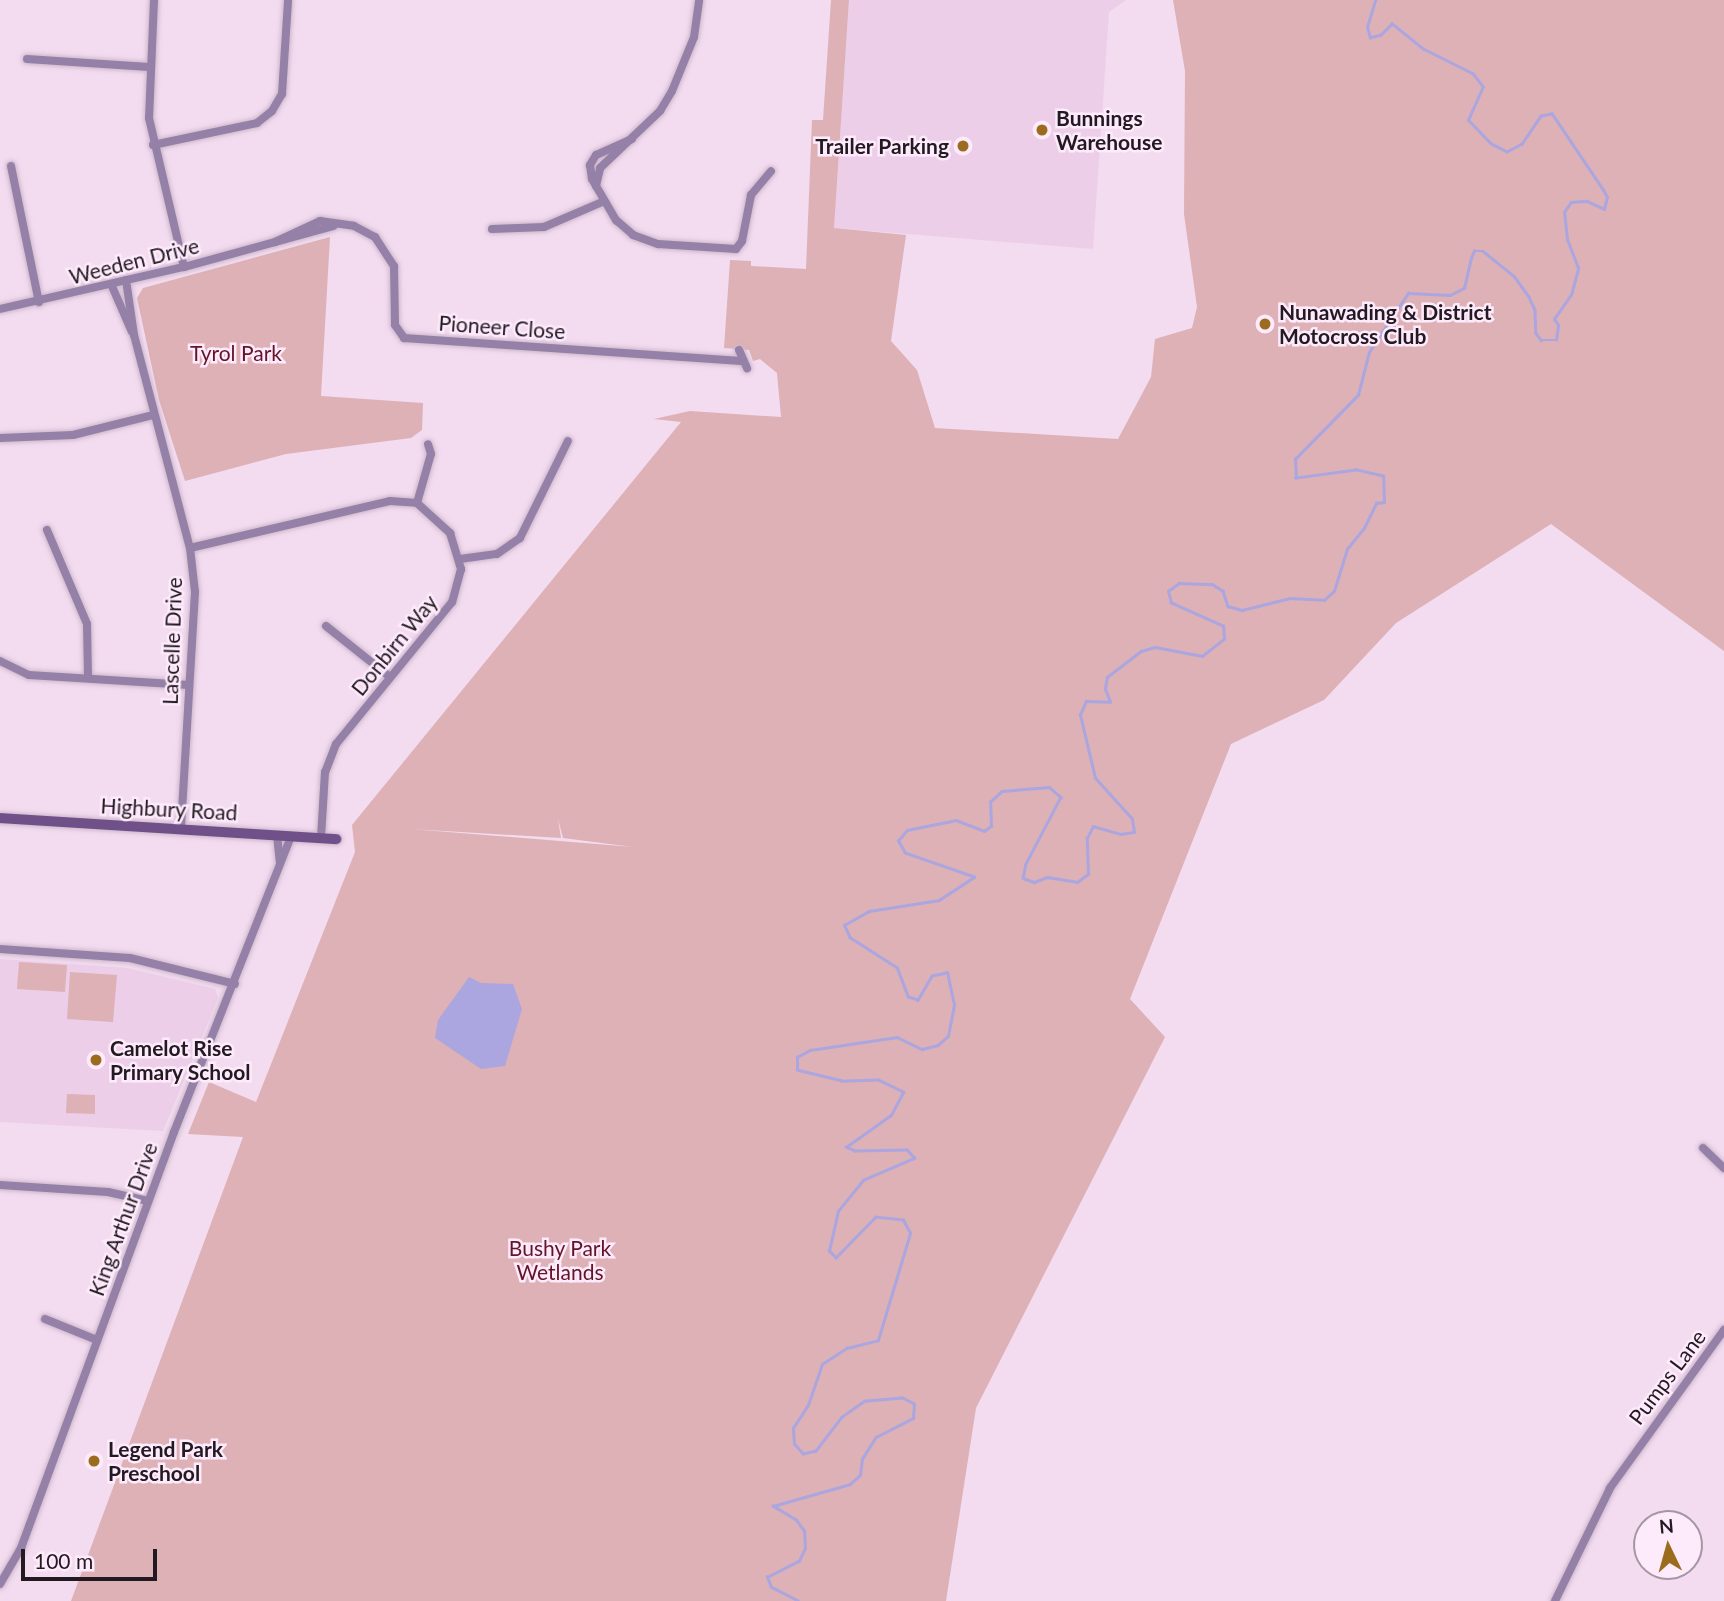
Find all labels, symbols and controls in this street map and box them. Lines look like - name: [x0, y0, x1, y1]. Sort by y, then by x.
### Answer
- place label: Bunnings Warehouse: [1056, 105, 1162, 155]
- marker: Bunnings Warehouse: [1034, 122, 1050, 138]
- place label: Trailer Parking: [815, 133, 949, 159]
- marker: Trailer Parking: [955, 138, 971, 154]
- street label: Weeden Drive: [67, 233, 201, 289]
- place label: Nunawading & District Motocross Club: [1279, 299, 1491, 349]
- street label: Pioneer Close: [438, 310, 566, 344]
- marker: Nunawading & District Motocross Club: [1257, 316, 1273, 332]
- park label: Tyrol Park: [190, 340, 282, 366]
- street label: Lascelle Drive: [157, 577, 187, 705]
- street label: Donbirn Way: [346, 589, 442, 701]
- street label: Highbury Road: [100, 793, 238, 825]
- place label: Camelot Rise Primary School: [110, 1035, 251, 1085]
- marker: Camelot Rise Primary School: [88, 1052, 104, 1068]
- street label: King Arthur Drive: [83, 1138, 163, 1300]
- park label: Bushy Park Wetlands: [509, 1235, 611, 1285]
- street label: Pumps Lane: [1623, 1325, 1711, 1429]
- place label: Legend Park Preschool: [108, 1436, 223, 1486]
- marker: Legend Park Preschool: [86, 1453, 102, 1469]
- north arrow: [1633, 1510, 1703, 1580]
- text: N: [1658, 1513, 1675, 1538]
- scale bar: [24, 1534, 161, 1578]
- text: 100 m: [34, 1548, 93, 1573]

